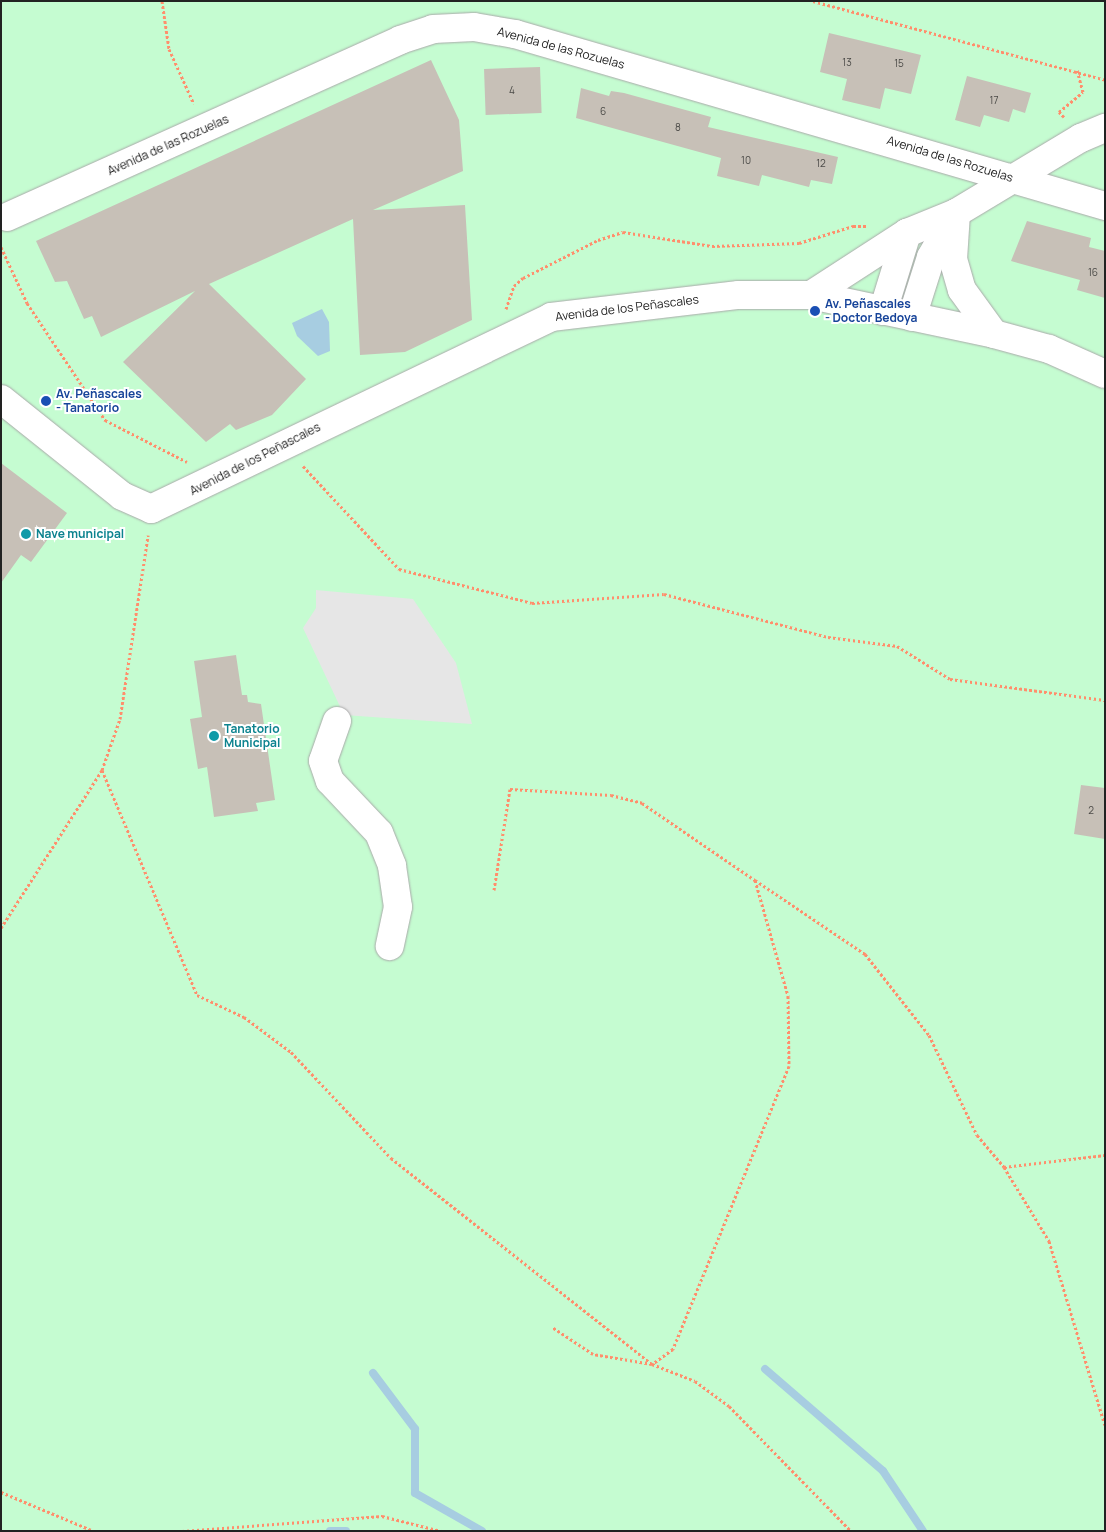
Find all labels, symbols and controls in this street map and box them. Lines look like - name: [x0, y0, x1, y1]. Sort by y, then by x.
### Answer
- street label: Avenida de las Rozuelas: [496, 24, 626, 72]
- house number: 13: [842, 57, 852, 69]
- house number: 15: [894, 58, 904, 70]
- house number: 4: [509, 85, 515, 97]
- house number: 17: [990, 95, 998, 107]
- house number: 6: [600, 106, 606, 118]
- street label: Avenida de las Rozuelas: [105, 112, 231, 178]
- house number: 8: [675, 122, 681, 134]
- street label: Avenida de las Rozuelas: [885, 133, 1015, 185]
- house number: 10: [741, 155, 751, 167]
- house number: 12: [816, 158, 826, 170]
- house number: 16: [1088, 267, 1098, 279]
- street label: Avenida de los Peñascales: [554, 292, 700, 324]
- place label: Av. Peñascales - Doctor Bedoya: [825, 297, 917, 325]
- marker: Av. Peñascales - Doctor Bedoya: [809, 305, 821, 317]
- place label: Av. Peñascales - Tanatorio: [56, 387, 142, 415]
- marker: Av. Peñascales - Tanatorio: [40, 395, 52, 407]
- street label: Avenida de los Peñascales: [187, 420, 323, 498]
- place label: Nave municipal: [36, 527, 124, 541]
- marker: Nave municipal: [20, 528, 32, 540]
- place label: Tanatorio Municipal: [224, 722, 280, 750]
- marker: Tanatorio Municipal: [208, 730, 220, 742]
- house number: 2: [1088, 805, 1094, 817]

